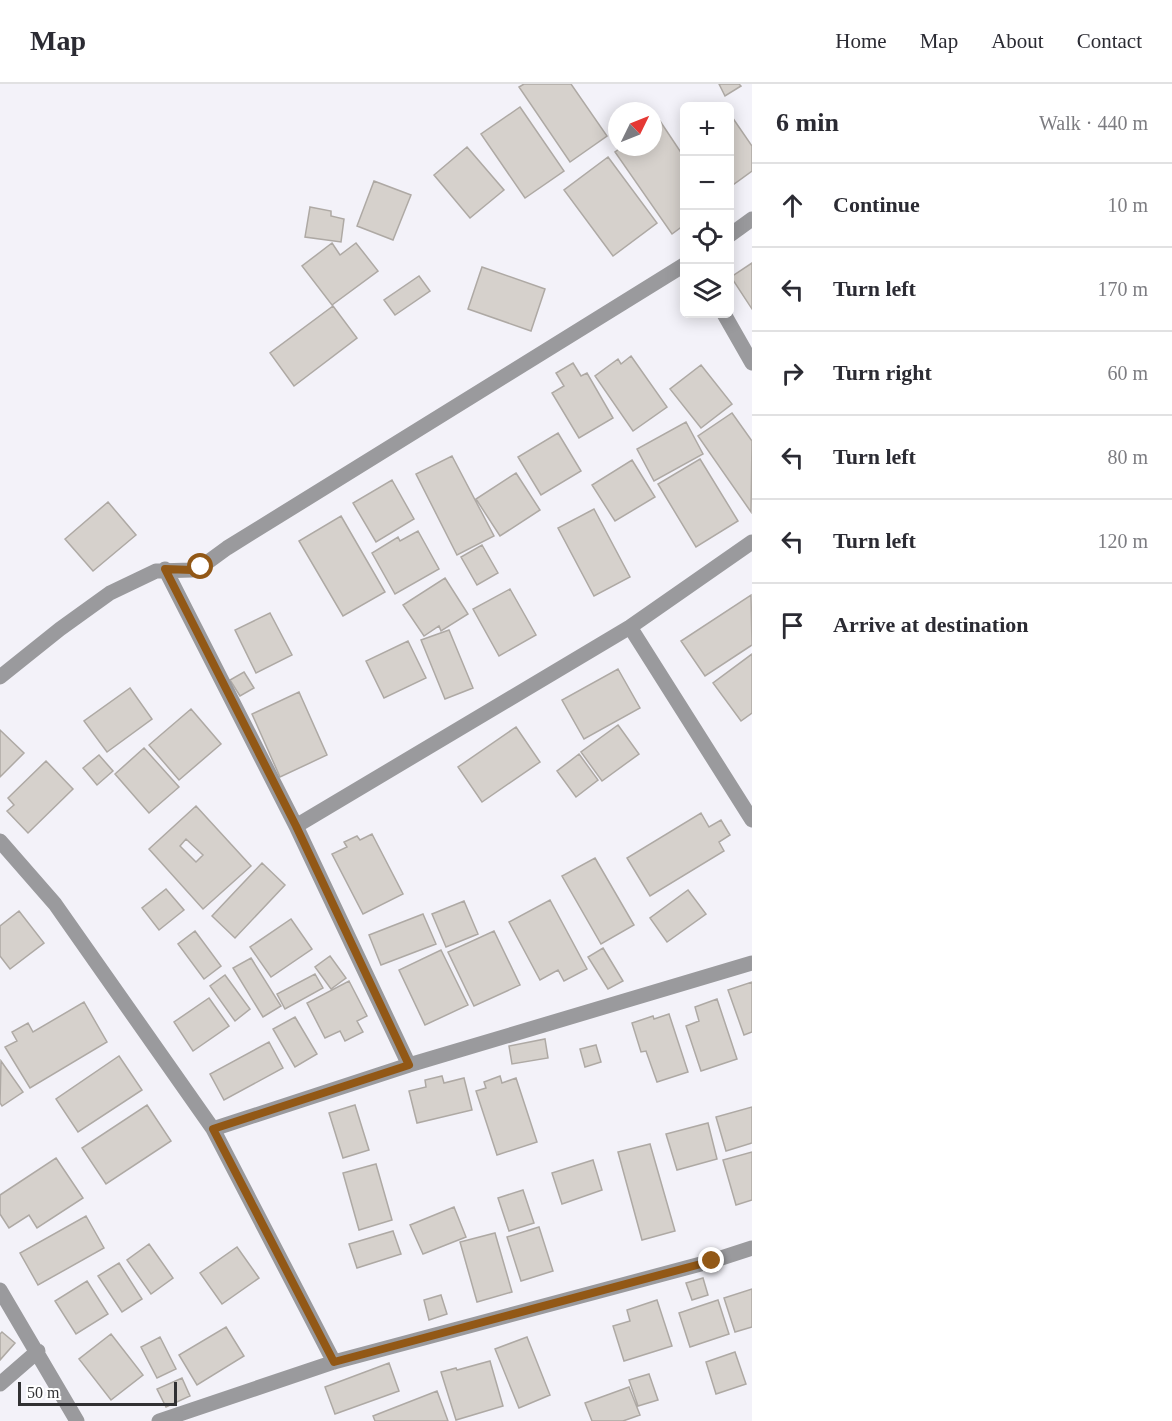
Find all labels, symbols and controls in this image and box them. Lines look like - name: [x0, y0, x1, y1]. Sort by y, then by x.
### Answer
- text: Map: [30, 25, 86, 56]
- text: Home: [835, 29, 887, 53]
- text: Map: [920, 29, 958, 53]
- text: About: [991, 29, 1044, 53]
- text: Contact: [1077, 29, 1142, 53]
- north arrow: [608, 102, 662, 156]
- map controls: [680, 102, 734, 318]
- button: +: [680, 102, 734, 156]
- text: 6 min: [776, 108, 839, 137]
- text: Walk · 440 m: [1039, 112, 1148, 134]
- button: −: [680, 156, 734, 210]
- icon: ahead: [776, 189, 809, 222]
- text: Continue: [833, 192, 920, 217]
- text: 10 m: [1107, 194, 1148, 216]
- button: locate: [680, 210, 734, 264]
- button: layers: [680, 264, 734, 318]
- icon: left: [776, 273, 809, 306]
- text: Turn left: [833, 276, 916, 301]
- text: 170 m: [1097, 278, 1148, 300]
- icon: right: [776, 357, 809, 390]
- text: Turn right: [833, 360, 932, 385]
- text: 60 m: [1107, 362, 1148, 384]
- icon: left: [776, 441, 809, 474]
- text: Turn left: [833, 444, 916, 469]
- text: 80 m: [1107, 446, 1148, 468]
- icon: left: [776, 525, 809, 558]
- text: Turn left: [833, 528, 916, 553]
- text: 120 m: [1097, 530, 1148, 552]
- route start: [187, 553, 213, 579]
- icon: arrive: [776, 609, 809, 642]
- text: Arrive at destination: [833, 612, 1029, 637]
- route end: [698, 1247, 724, 1273]
- scale bar: [18, 1379, 177, 1406]
- text: 50 m: [27, 1384, 59, 1401]

